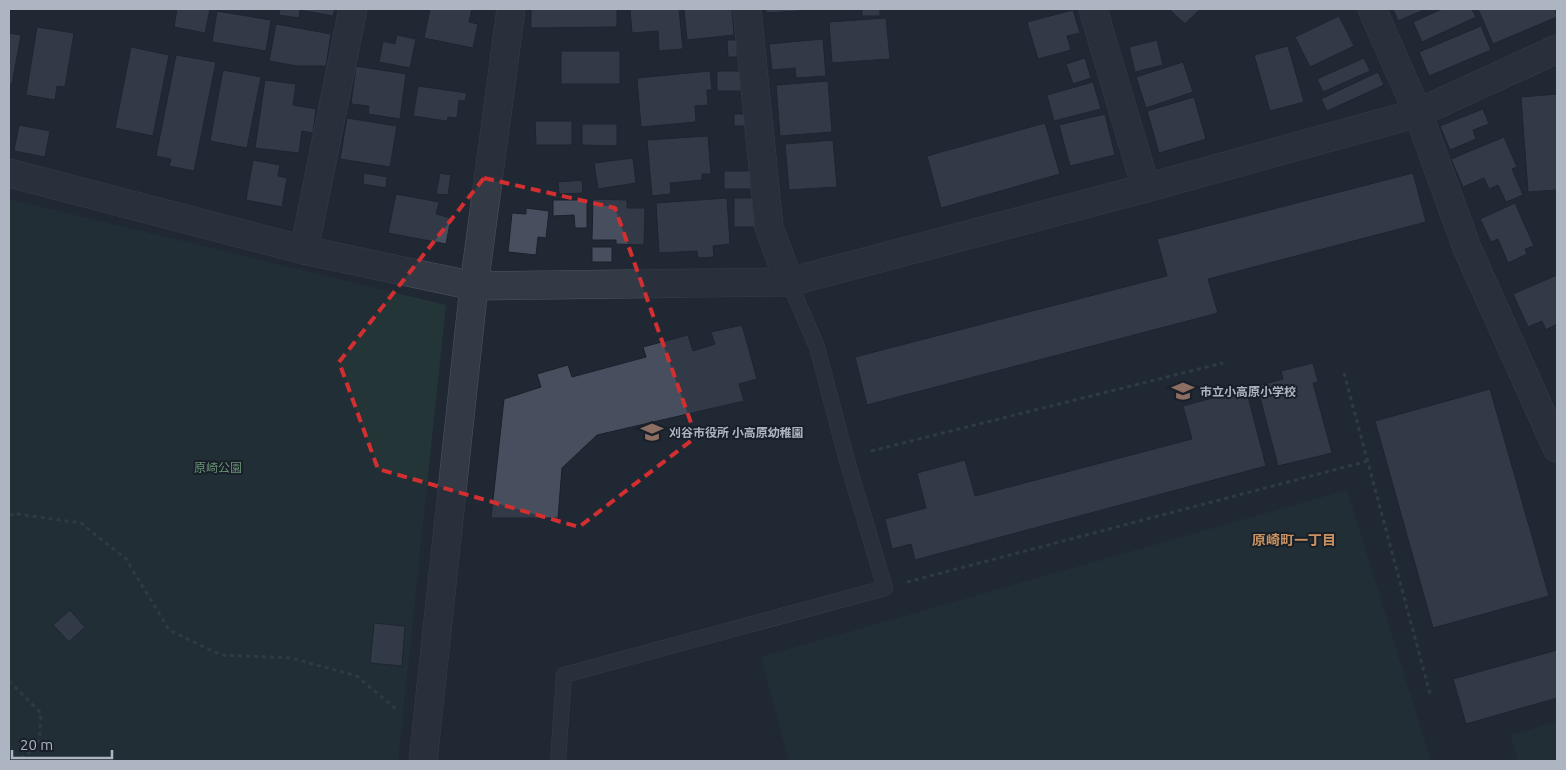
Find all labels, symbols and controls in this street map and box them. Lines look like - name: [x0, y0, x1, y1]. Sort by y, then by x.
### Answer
- school or university icon: 市立小高原小学校: [1170, 378, 1196, 404]
- place label: 市立小高原小学校: [1200, 385, 1296, 398]
- school or university icon: 刈谷市役所 小高原幼稚園: [639, 419, 665, 445]
- place label: 刈谷市役所 小高原幼稚園: [669, 426, 804, 439]
- park label: 原崎公園: [194, 461, 242, 474]
- district label: 原崎町一丁目: [1252, 532, 1336, 548]
- scale bar: [12, 728, 112, 760]
- text: 20 m: [20, 736, 53, 753]

